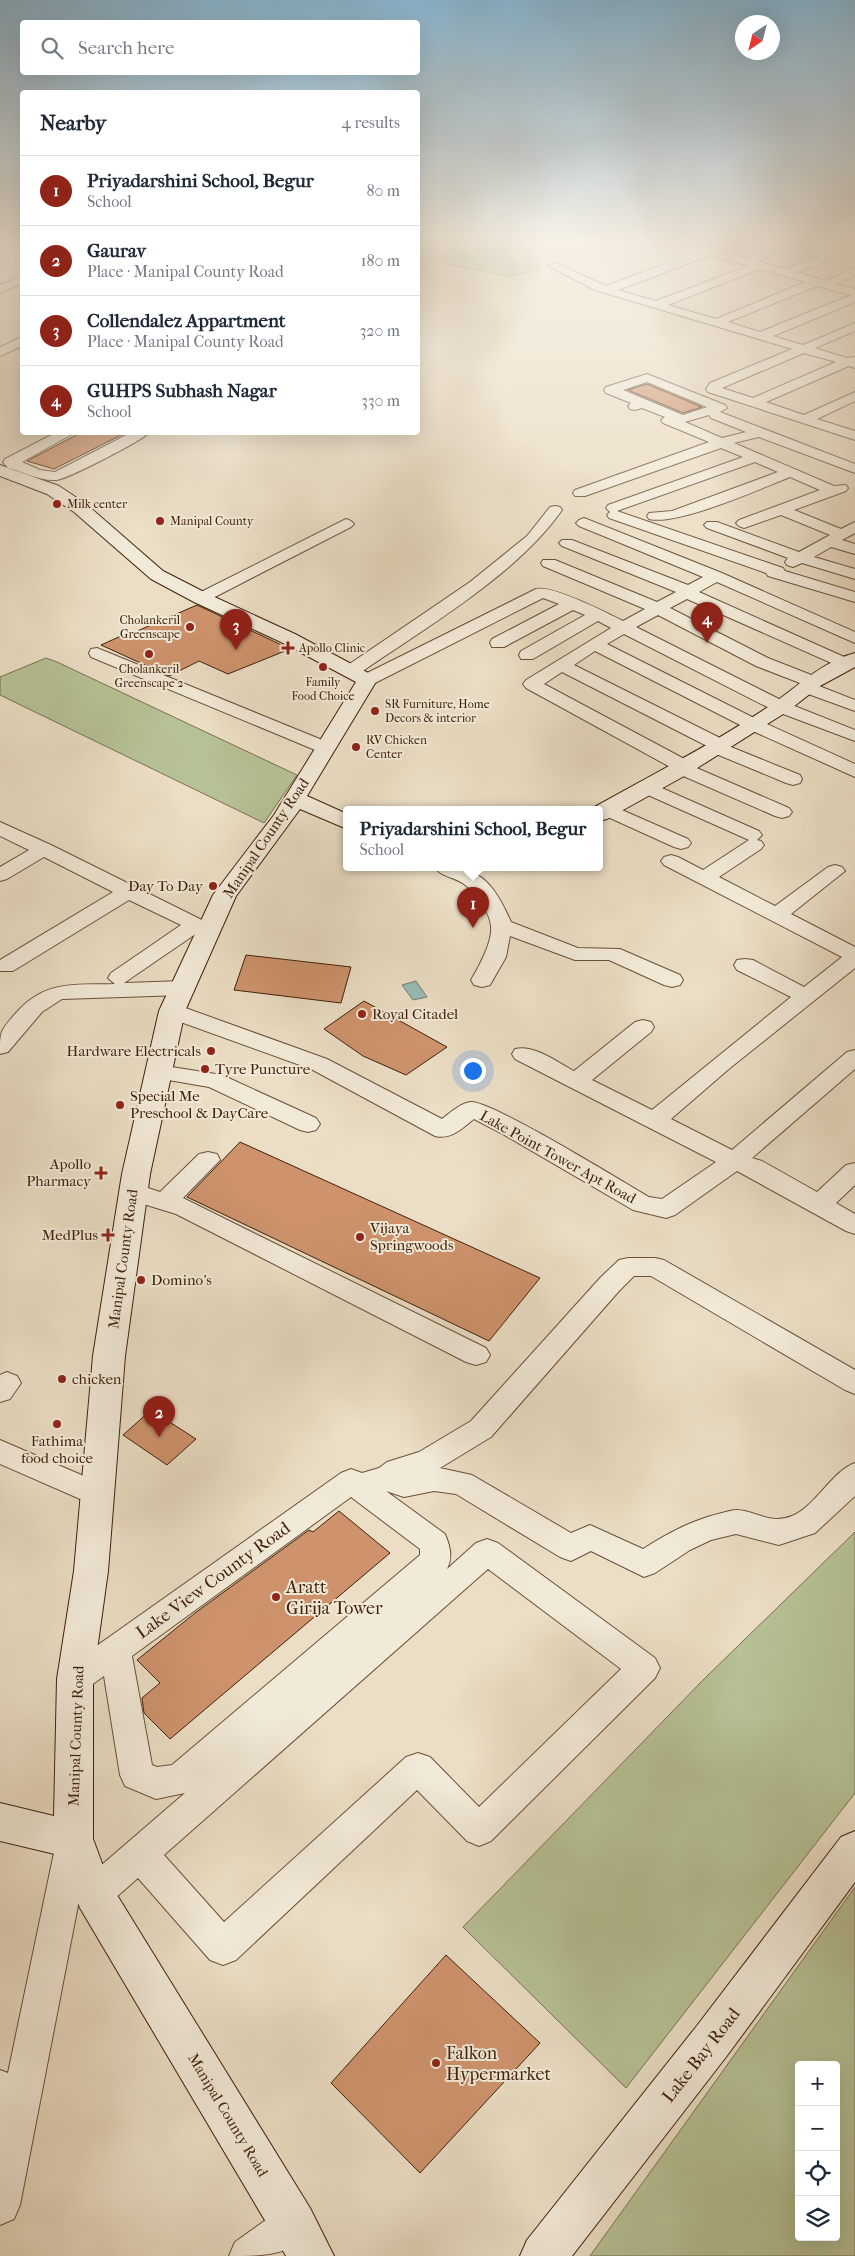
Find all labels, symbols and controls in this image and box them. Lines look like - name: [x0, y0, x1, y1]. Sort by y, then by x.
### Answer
- north arrow: [735, 15, 780, 60]
- search box: [20, 20, 420, 75]
- icon: search: [38, 34, 66, 62]
- text: Search here: [78, 37, 174, 59]
- text: Nearby: [40, 111, 106, 135]
- text: 4 results: [342, 113, 400, 132]
- text: Priyadarshini School, Begur: [87, 170, 314, 192]
- text: 1: [53, 181, 59, 200]
- text: 80 m: [366, 181, 400, 200]
- text: School: [87, 192, 132, 211]
- text: Gaurav: [87, 240, 146, 262]
- text: 2: [52, 251, 60, 270]
- text: 180 m: [361, 251, 400, 270]
- text: Place · Manipal County Road: [87, 262, 284, 281]
- text: Collendalez Appartment: [87, 310, 286, 332]
- text: 3: [53, 321, 59, 340]
- text: 320 m: [360, 321, 400, 340]
- text: Place · Manipal County Road: [87, 332, 284, 351]
- text: GUHPS Subhash Nagar: [87, 380, 277, 402]
- text: 4: [51, 391, 61, 410]
- text: 330 m: [361, 391, 400, 410]
- text: School: [87, 402, 132, 421]
- place label: Milk center: [67, 497, 128, 511]
- marker: Milk center: [51, 498, 63, 510]
- place label: Manipal County: [170, 514, 254, 528]
- marker: Manipal County: [154, 515, 166, 527]
- pin: 4: [691, 602, 723, 643]
- pin: 3: [220, 609, 252, 650]
- place label: Cholankeril Greenscape: [120, 613, 181, 641]
- marker: Cholankeril Greenscape: [184, 621, 196, 633]
- marker: Apollo Clinic: [281, 641, 295, 655]
- place label: Apollo Clinic: [298, 641, 365, 655]
- marker: Cholankeril Greenscape 2: [143, 648, 155, 660]
- marker: Family Food Choice: [317, 661, 329, 673]
- place label: Cholankeril Greenscape 2: [115, 662, 183, 690]
- place label: Family Food Choice: [291, 675, 355, 703]
- place label: SR Furniture, Home Decors & interior: [385, 697, 490, 725]
- marker: SR Furniture, Home Decors & interior: [369, 705, 381, 717]
- place label: RV Chicken Center: [366, 733, 427, 761]
- marker: RV Chicken Center: [350, 741, 362, 753]
- street label: Manipal County Road: [219, 774, 313, 901]
- popup: [343, 806, 603, 871]
- text: Priyadarshini School, Begur: [360, 818, 586, 840]
- text: School: [360, 840, 404, 859]
- place label: Day To Day: [128, 877, 204, 895]
- marker: Day To Day: [207, 880, 219, 892]
- pin: 1: [457, 887, 489, 928]
- place label: Royal Citadel: [372, 1005, 458, 1023]
- marker: Royal Citadel: [356, 1008, 368, 1020]
- place label: Hardware Electricals: [67, 1042, 201, 1060]
- marker: Hardware Electricals: [205, 1045, 217, 1057]
- your location: [460, 1058, 486, 1084]
- place label: Tyre Puncture: [215, 1060, 311, 1078]
- marker: Tyre Puncture: [199, 1063, 211, 1075]
- place label: Special Me Preschool & DayCare: [130, 1087, 269, 1122]
- marker: Special Me Preschool & DayCare: [114, 1099, 126, 1111]
- street label: Lake Point Tower Apt Road: [477, 1107, 640, 1208]
- place label: Apollo Pharmacy: [26, 1155, 92, 1190]
- marker: Apollo Pharmacy: [95, 1167, 107, 1179]
- street label: Manipal County Road: [104, 1187, 142, 1330]
- place label: Vijaya Springwoods: [369, 1219, 454, 1254]
- place label: MedPlus: [42, 1226, 98, 1244]
- marker: MedPlus: [102, 1229, 114, 1241]
- marker: Vijaya Springwoods: [354, 1231, 366, 1243]
- place label: Domino's: [151, 1271, 212, 1289]
- marker: Domino's: [135, 1274, 147, 1286]
- place label: chicken: [72, 1370, 122, 1388]
- marker: chicken: [56, 1373, 68, 1385]
- pin: 2: [143, 1396, 175, 1437]
- marker: Fathima food choice: [51, 1418, 63, 1430]
- place label: Fathima food choice: [21, 1432, 94, 1467]
- street label: Lake View County Road: [132, 1517, 295, 1643]
- place label: Aratt Girija Tower: [285, 1577, 383, 1619]
- marker: Aratt Girija Tower: [270, 1591, 282, 1603]
- street label: Manipal County Road: [65, 1664, 87, 1807]
- street label: Lake Bay Road: [658, 2004, 745, 2107]
- place label: Falkon Hypermarket: [446, 2043, 551, 2085]
- street label: Manipal County Road: [184, 2050, 272, 2181]
- marker: Falkon Hypermarket: [430, 2057, 442, 2069]
- map controls: [795, 2061, 840, 2241]
- button: +: [795, 2061, 840, 2106]
- button: −: [795, 2106, 840, 2151]
- button: locate: [795, 2151, 840, 2196]
- button: layers: [795, 2196, 840, 2241]

